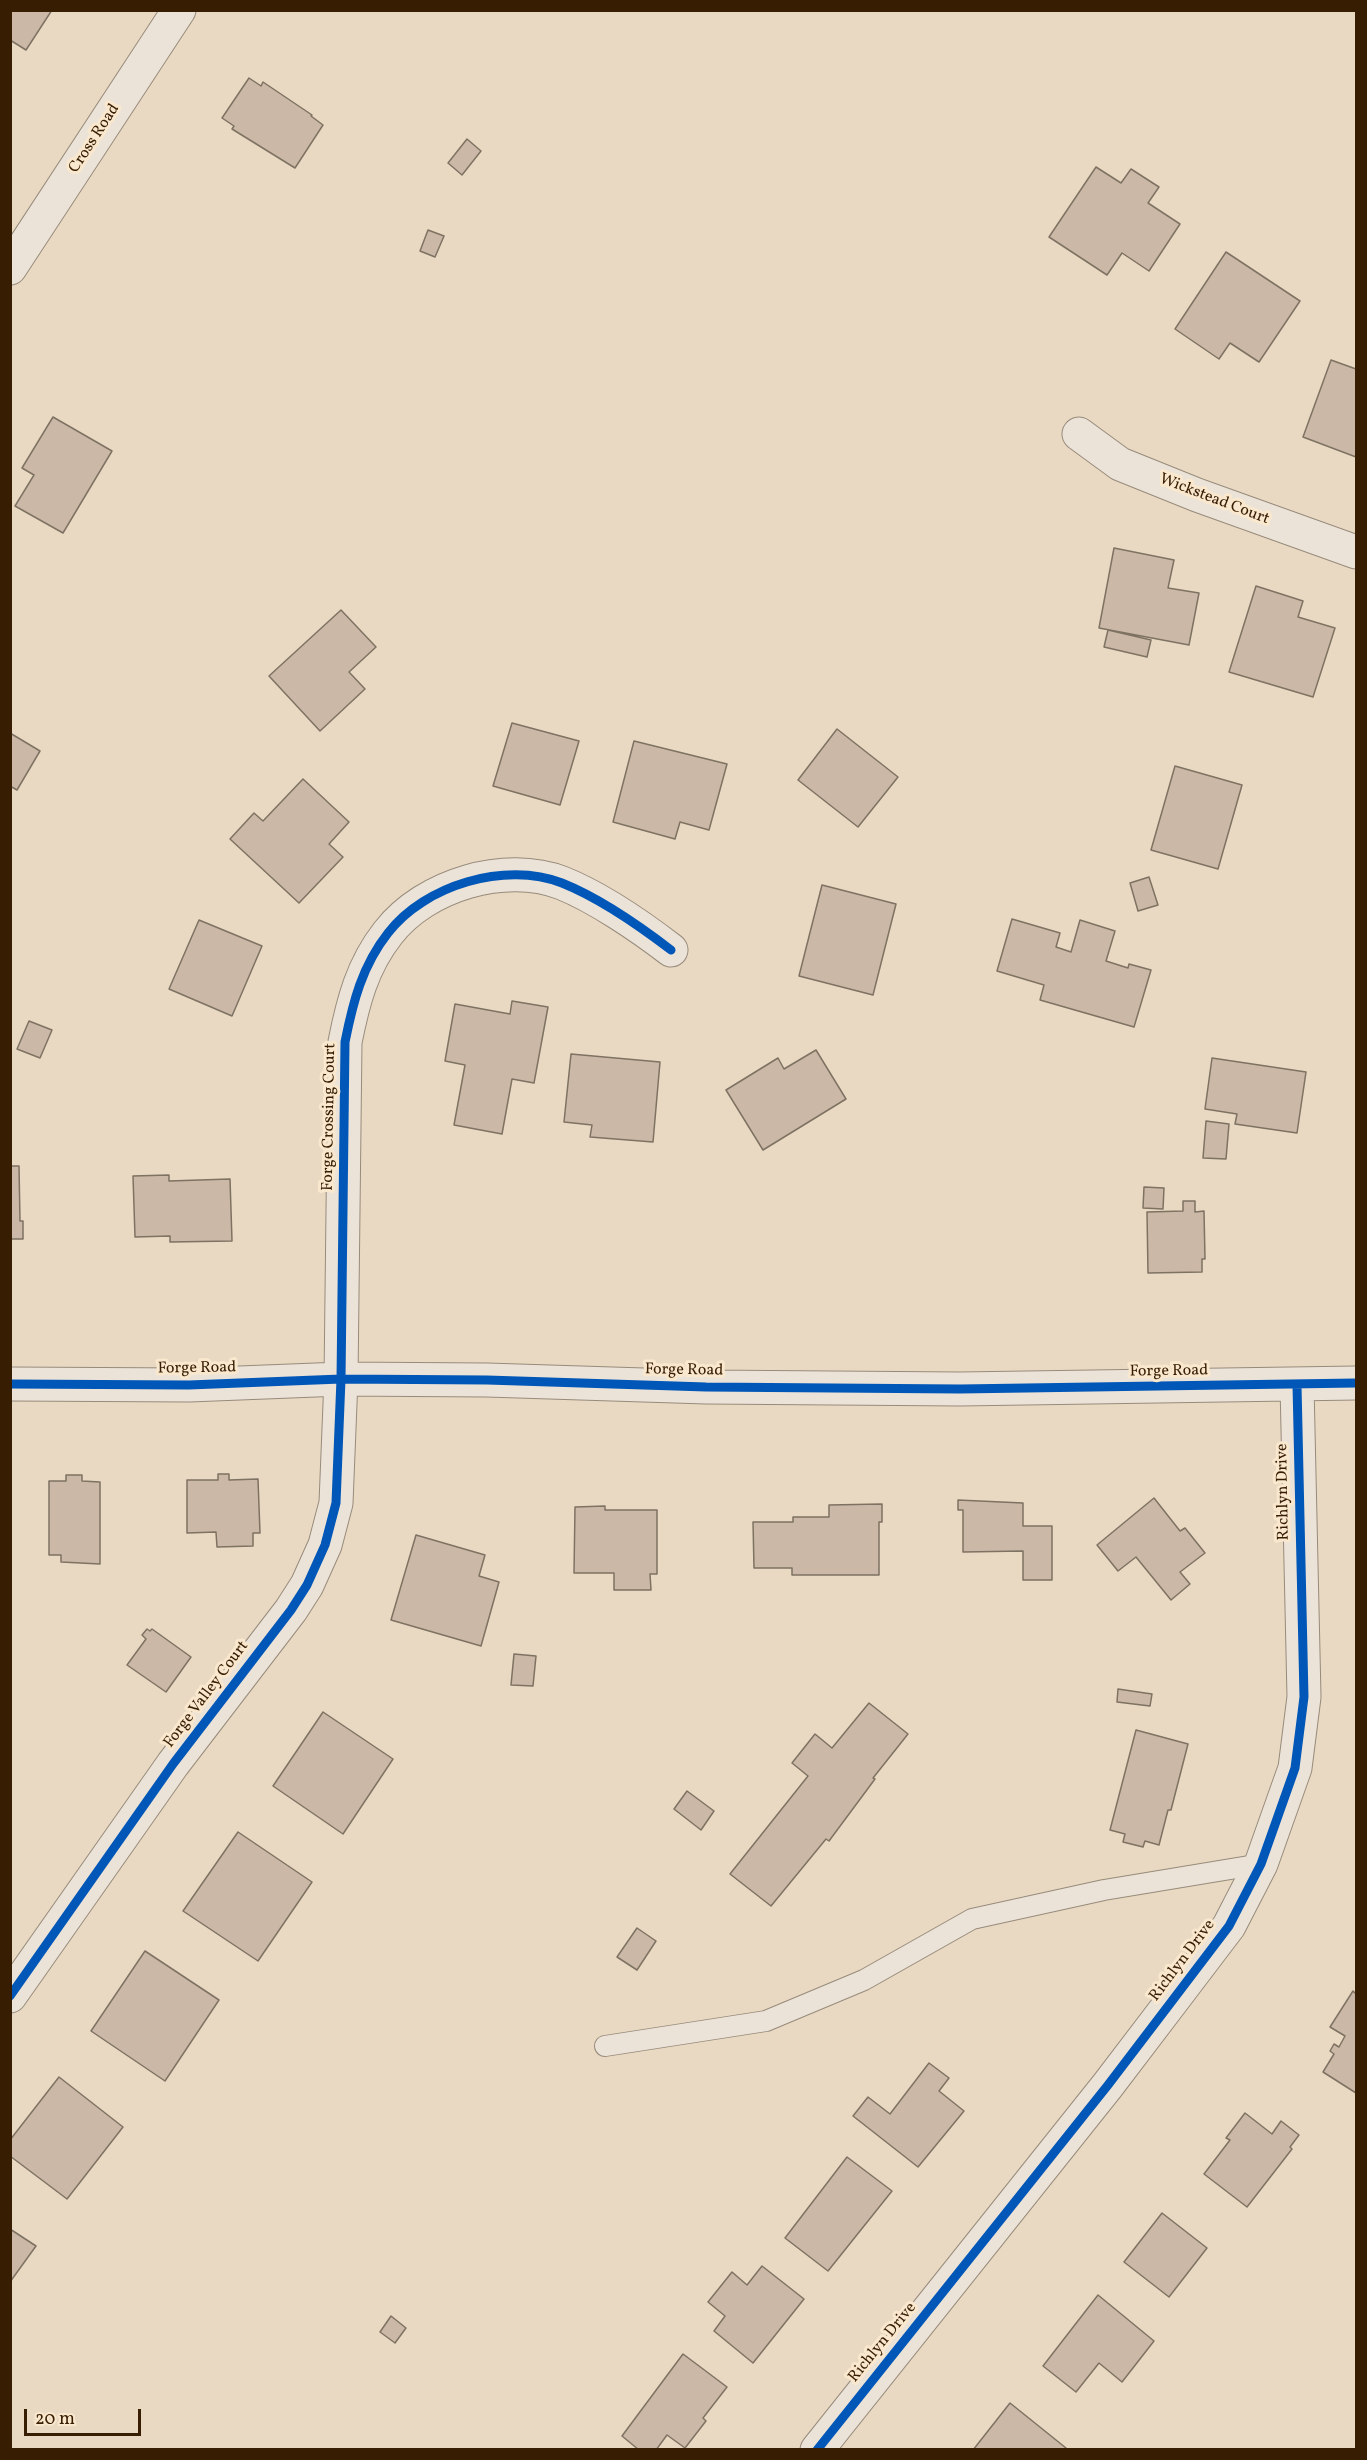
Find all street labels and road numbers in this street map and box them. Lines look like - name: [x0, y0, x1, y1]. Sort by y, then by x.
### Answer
- street label: Cross Road: [66, 101, 124, 177]
- street label: Wickstead Court: [1156, 470, 1272, 530]
- street label: Forge Crossing Court: [319, 1043, 341, 1191]
- street label: Forge Road: [158, 1359, 236, 1379]
- street label: Forge Road: [645, 1361, 723, 1381]
- street label: Forge Road: [1130, 1362, 1208, 1382]
- street label: Richlyn Drive: [1274, 1443, 1294, 1541]
- street label: Forge Valley Court: [161, 1638, 253, 1752]
- street label: Richlyn Drive: [1146, 1916, 1220, 2006]
- street label: Richlyn Drive: [845, 2299, 921, 2387]

